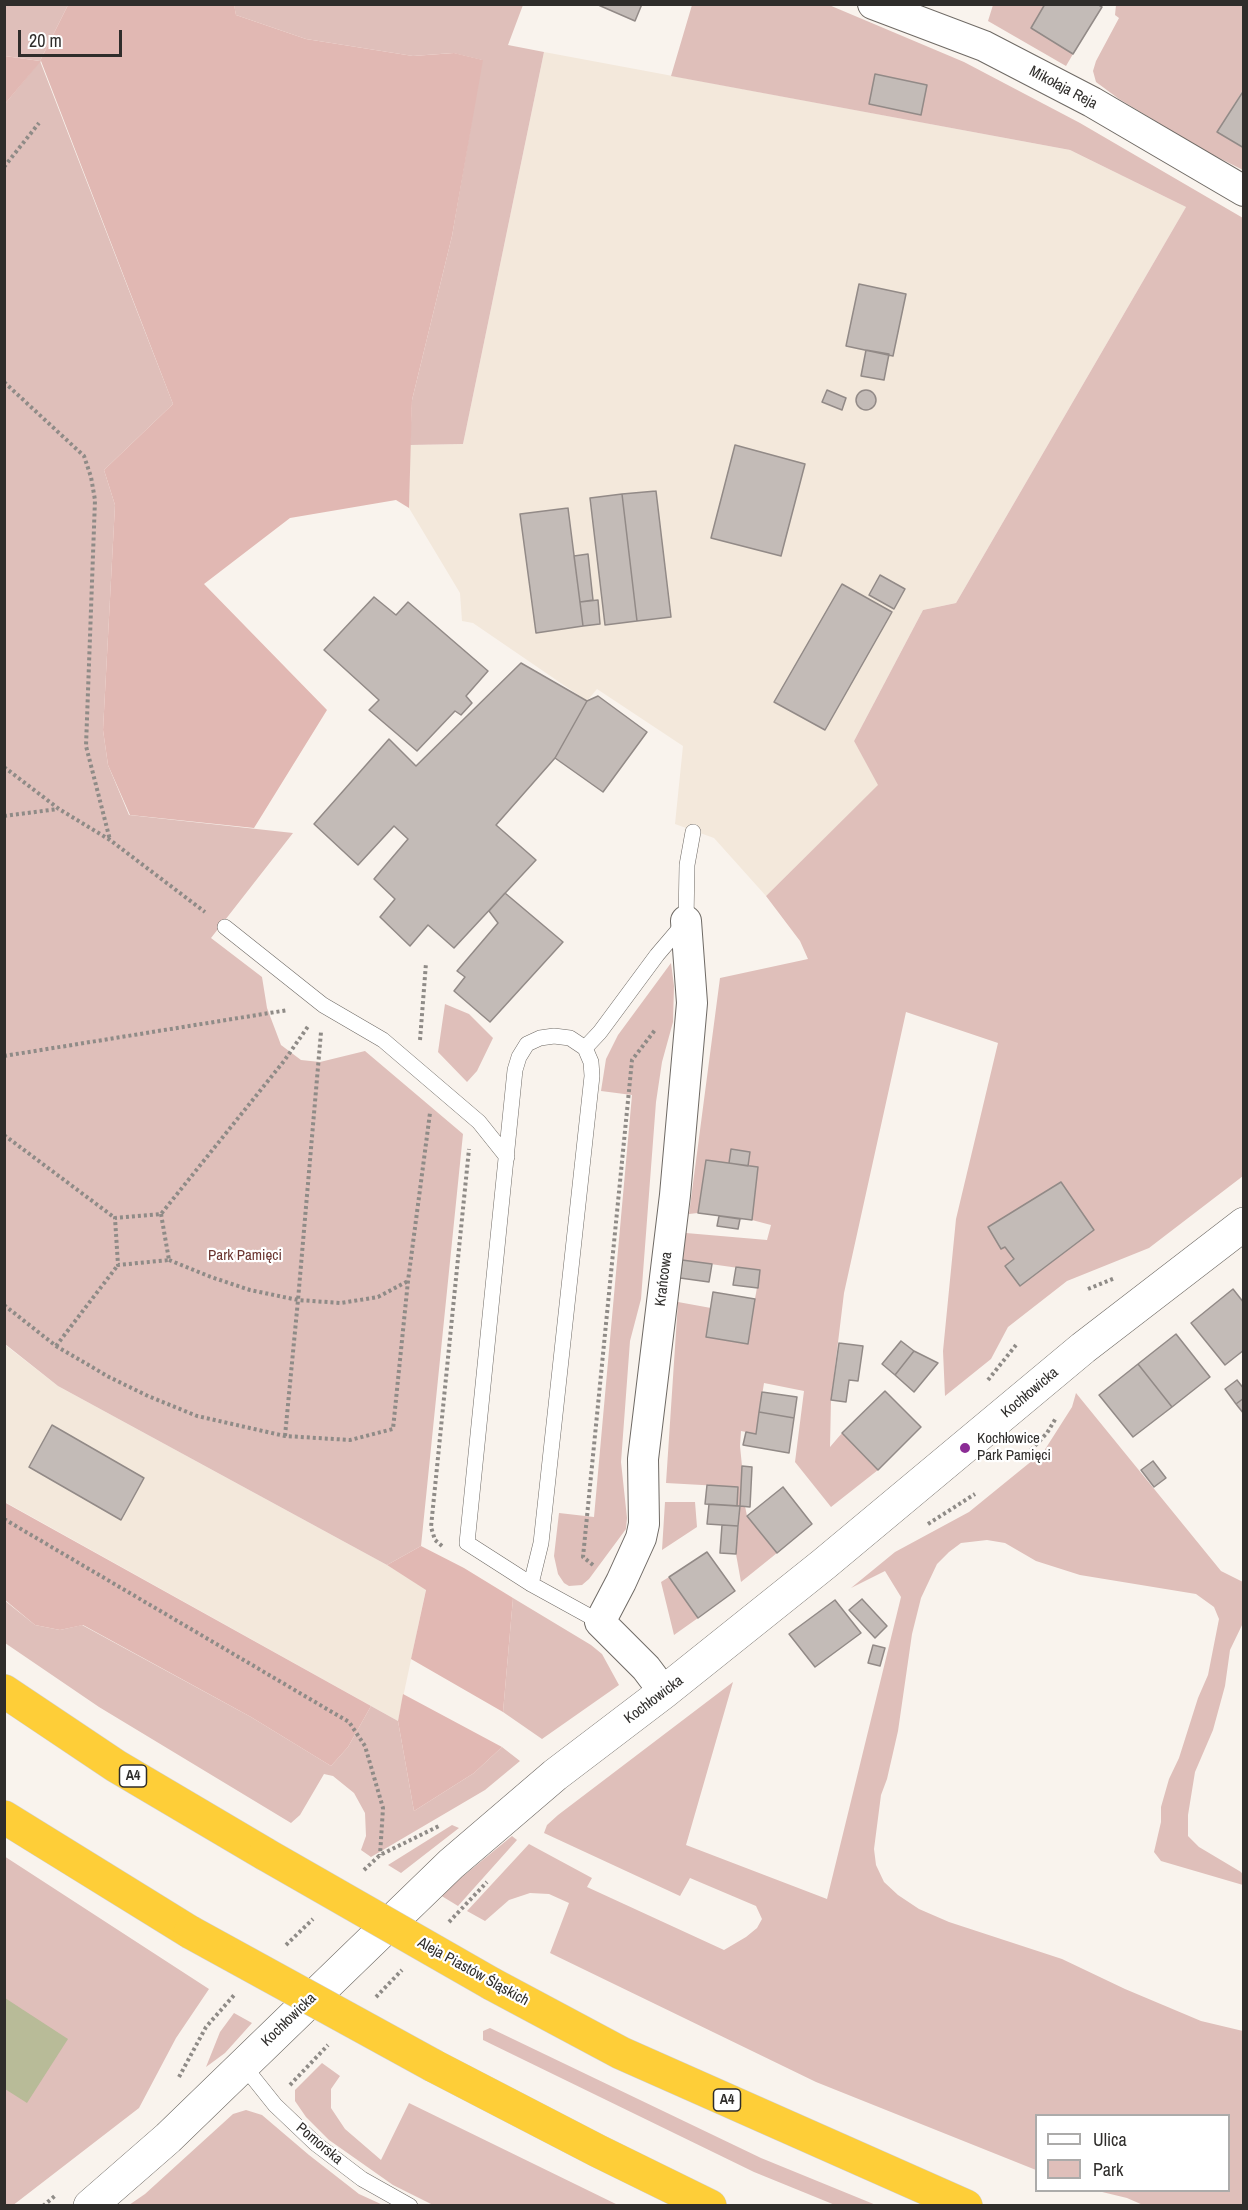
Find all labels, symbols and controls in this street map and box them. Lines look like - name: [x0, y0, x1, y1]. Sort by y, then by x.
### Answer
- scale bar: [21, 18, 124, 56]
- text: 20 m: [29, 28, 62, 53]
- street label: Mikołaja Reja: [1026, 63, 1100, 113]
- park label: Park Pamięci: [208, 1247, 282, 1265]
- street label: Krańcowa: [652, 1251, 676, 1307]
- street label: Kochłowicka: [998, 1364, 1062, 1422]
- place label: Kochłowice Park Pamięci: [977, 1430, 1051, 1465]
- marker: Kochłowice Park Pamięci: [958, 1441, 972, 1455]
- street label: Kochłowicka: [621, 1672, 687, 1728]
- road number: A4: [120, 1765, 146, 1787]
- street label: Aleja Piastów Śląskich: [414, 1934, 532, 2010]
- street label: Kochłowicka: [258, 1990, 320, 2050]
- road number: A4: [714, 2089, 740, 2111]
- legend: [1035, 2114, 1230, 2192]
- street label: Pomorska: [292, 2119, 346, 2169]
- text: Ulica: [1093, 2127, 1127, 2152]
- text: Park: [1093, 2157, 1123, 2182]

